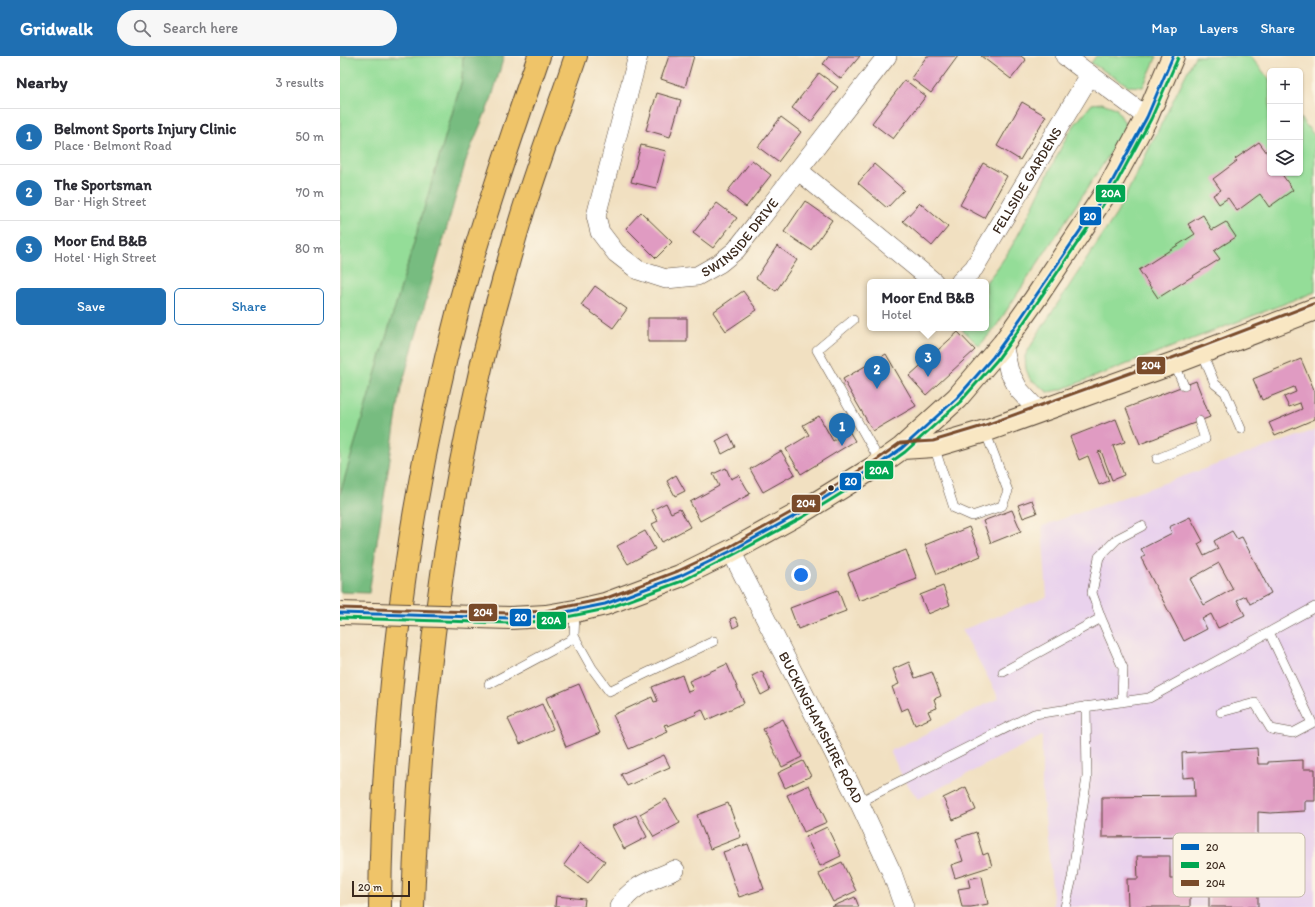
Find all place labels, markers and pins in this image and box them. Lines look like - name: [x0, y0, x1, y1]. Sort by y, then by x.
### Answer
- pin: 3: [915, 344, 941, 377]
- pin: 2: [864, 356, 890, 389]
- pin: 1: [829, 413, 855, 446]
- unlabelled marker: [826, 483, 836, 493]

